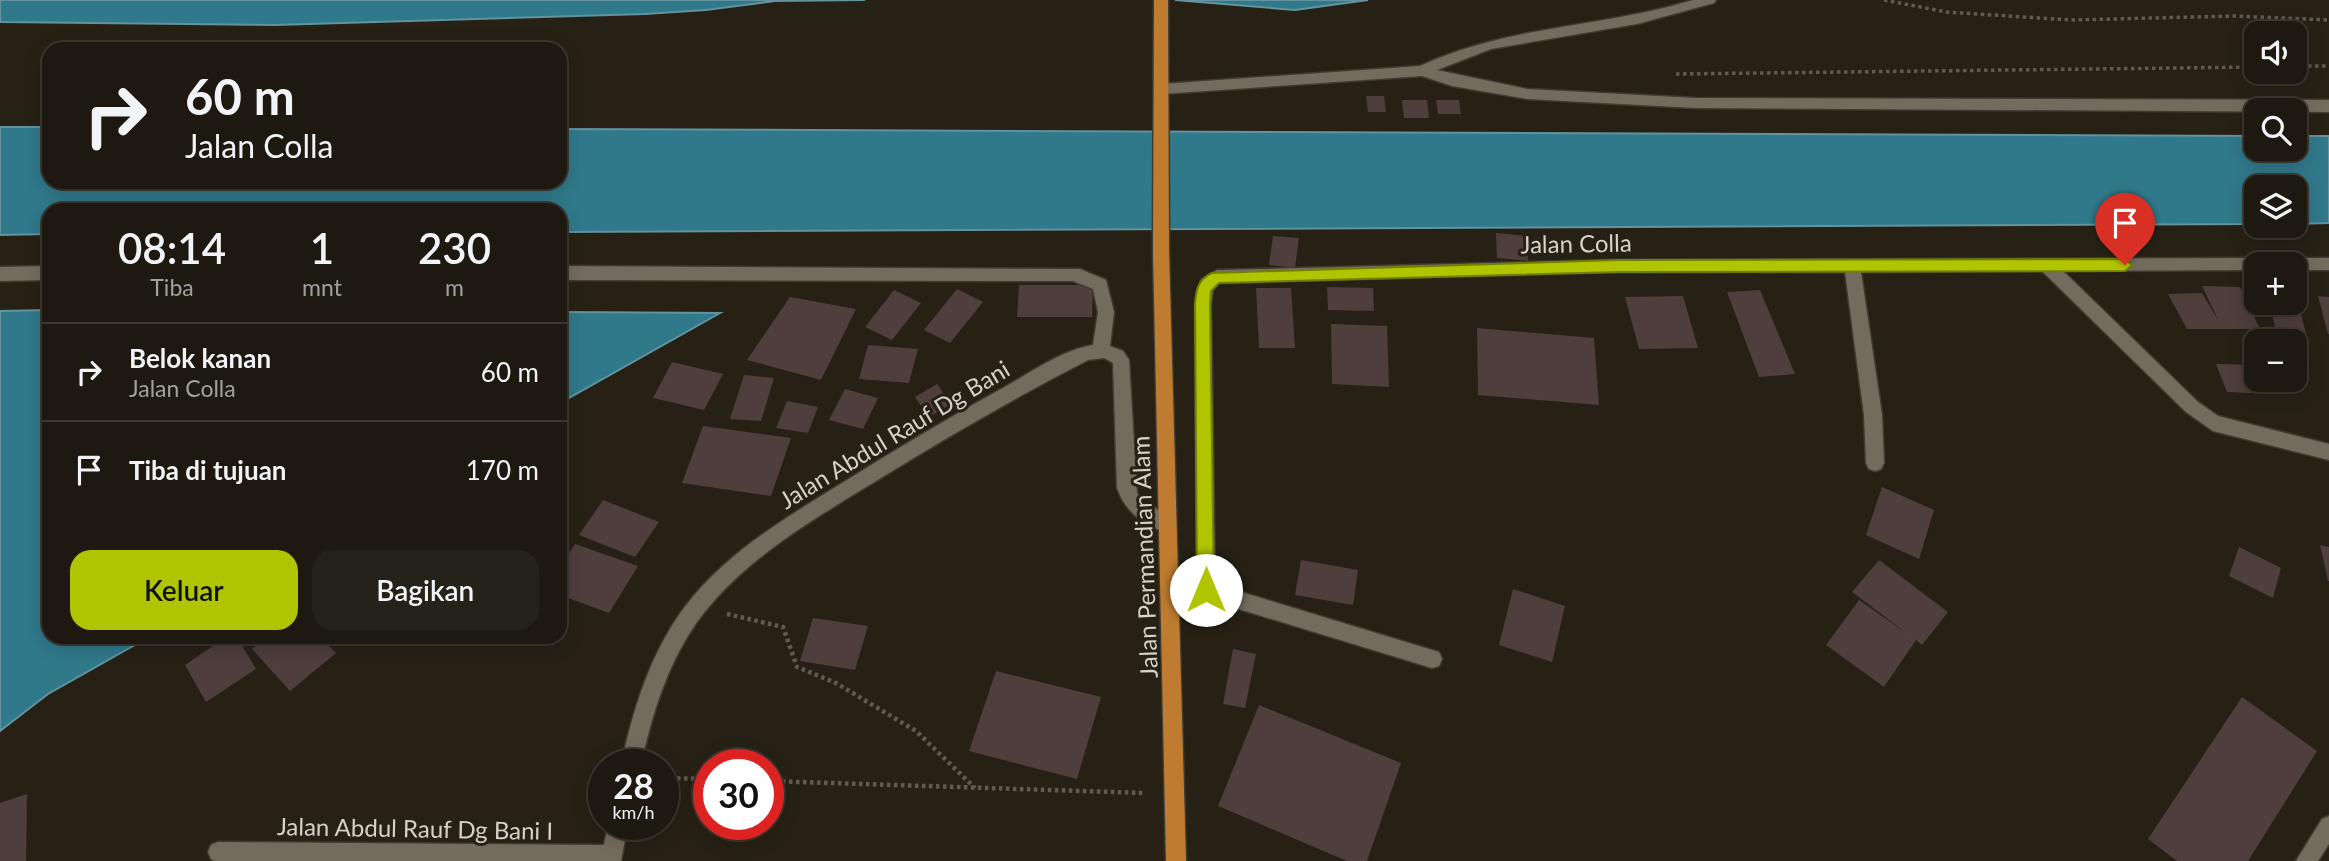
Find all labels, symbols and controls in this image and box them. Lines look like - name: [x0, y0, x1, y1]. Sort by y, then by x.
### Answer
- map controls: [2244, 21, 2307, 392]
- button: sound: [2244, 21, 2307, 84]
- text: 60 m: [185, 67, 295, 125]
- icon: right: [70, 70, 161, 161]
- button: search: [2244, 98, 2307, 161]
- text: Jalan Colla: [185, 126, 334, 165]
- button: layers: [2244, 175, 2307, 238]
- pin: [2095, 193, 2155, 265]
- icon: arrive: [2106, 204, 2144, 242]
- text: 08:14: [118, 223, 226, 273]
- text: 1: [310, 223, 334, 273]
- text: 230: [418, 223, 491, 273]
- street label: Jalan Colla: [1520, 228, 1632, 258]
- button: +: [2244, 252, 2307, 315]
- text: Tiba: [150, 273, 194, 301]
- text: mnt: [302, 273, 342, 301]
- text: m: [445, 273, 464, 301]
- button: −: [2244, 329, 2307, 392]
- text: Belok kanan: [129, 342, 271, 374]
- icon: right: [70, 353, 108, 391]
- street label: Jalan Abdul Rauf Dg Bani: [774, 354, 1014, 514]
- text: 60 m: [481, 356, 539, 388]
- text: Jalan Colla: [129, 374, 236, 402]
- street label: Jalan Permandian Alam: [1125, 435, 1163, 679]
- icon: arrive: [70, 451, 108, 489]
- text: Tiba di tujuan: [129, 454, 287, 486]
- text: 170 m: [466, 454, 539, 486]
- button: Keluar: [70, 550, 298, 630]
- button: Bagikan: [312, 550, 539, 630]
- position arrow: [1169, 553, 1243, 627]
- speed limit sign: 30: [693, 749, 784, 840]
- text: 28: [613, 764, 654, 806]
- text: km/h: [612, 801, 655, 823]
- street label: Jalan Abdul Rauf Dg Bani I: [277, 811, 553, 845]

